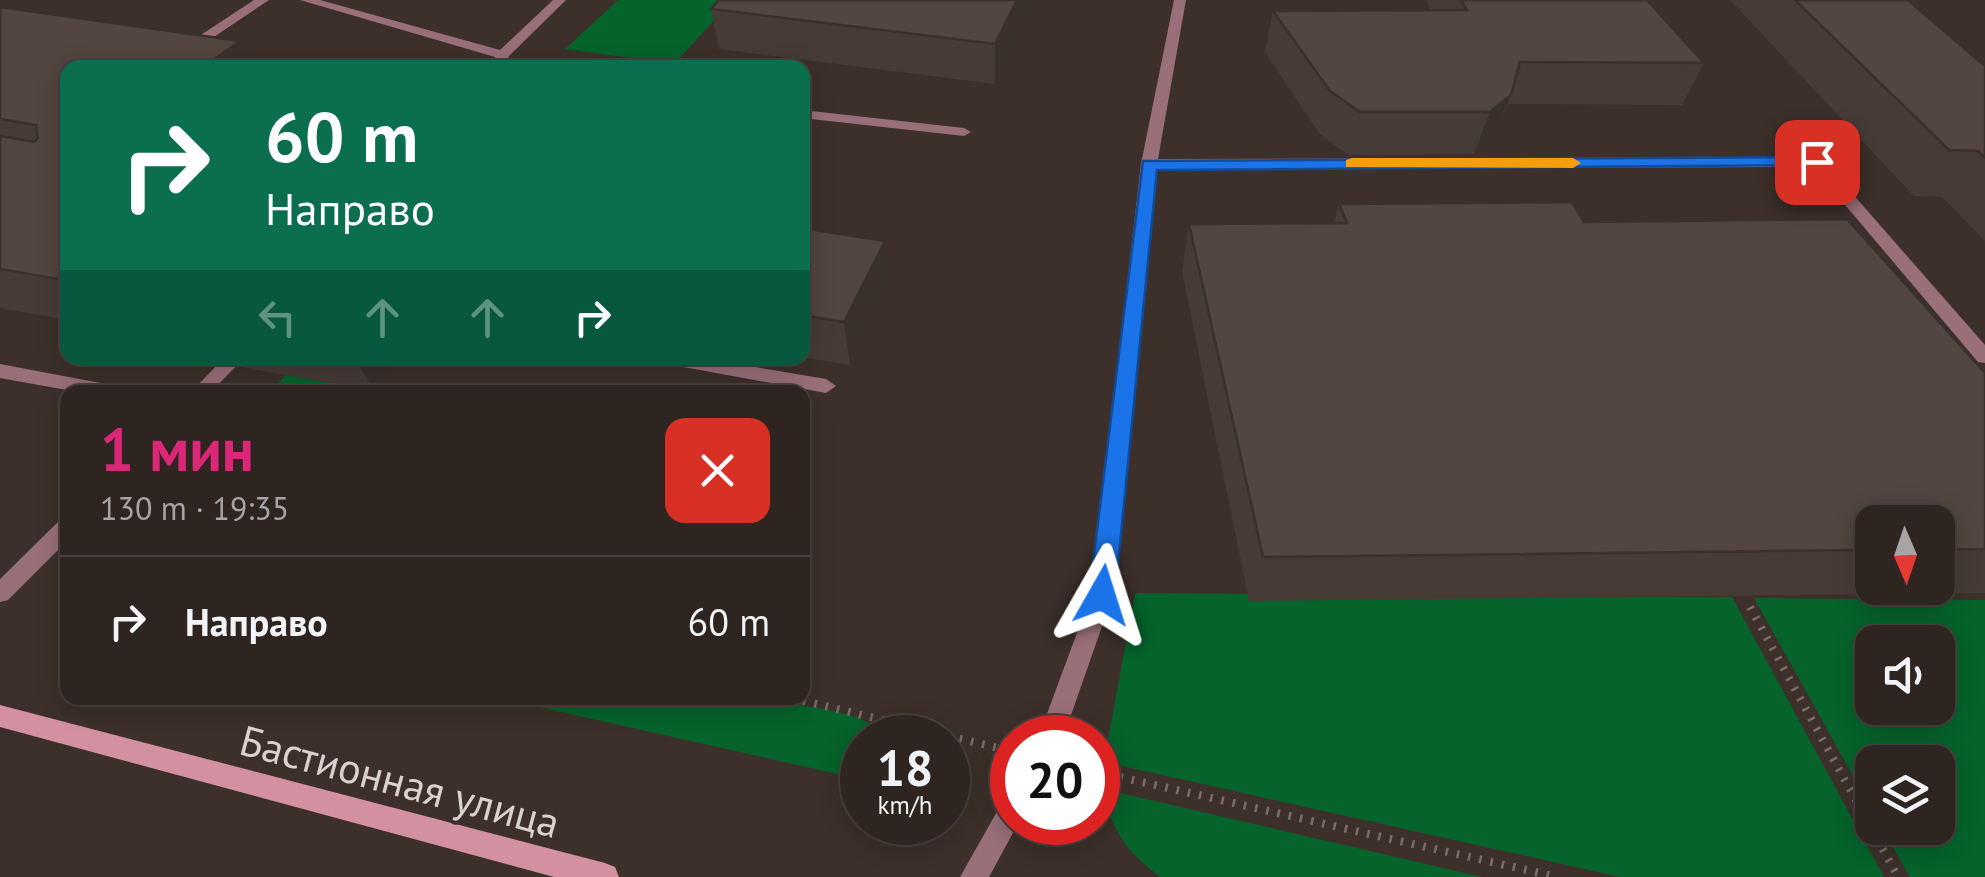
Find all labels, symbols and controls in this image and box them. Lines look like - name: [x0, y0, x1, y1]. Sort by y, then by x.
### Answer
- text: 60 m: [265, 91, 418, 181]
- icon: right: [100, 100, 230, 230]
- pin: [1775, 120, 1860, 205]
- icon: arrive: [1790, 135, 1845, 190]
- text: Направо: [265, 179, 435, 237]
- icon: left: [250, 290, 305, 345]
- icon: ahead: [355, 290, 410, 345]
- icon: ahead: [460, 290, 515, 345]
- icon: right: [565, 290, 620, 345]
- text: 1 мин: [100, 410, 254, 488]
- button: close: [665, 418, 770, 523]
- text: 130 m · 19:35: [100, 487, 289, 529]
- north arrow: [1855, 505, 1955, 605]
- map controls: [1855, 505, 1955, 845]
- position arrow: [1050, 543, 1154, 647]
- icon: right: [100, 594, 155, 649]
- text: Направо: [185, 597, 328, 646]
- text: 60 m: [688, 597, 770, 646]
- button: sound: [1855, 625, 1955, 725]
- street label: Бастионная улица: [234, 712, 566, 850]
- speed limit sign: 20: [990, 715, 1120, 845]
- text: 18: [877, 735, 933, 800]
- button: layers: [1855, 745, 1955, 845]
- text: km/h: [878, 789, 932, 821]

